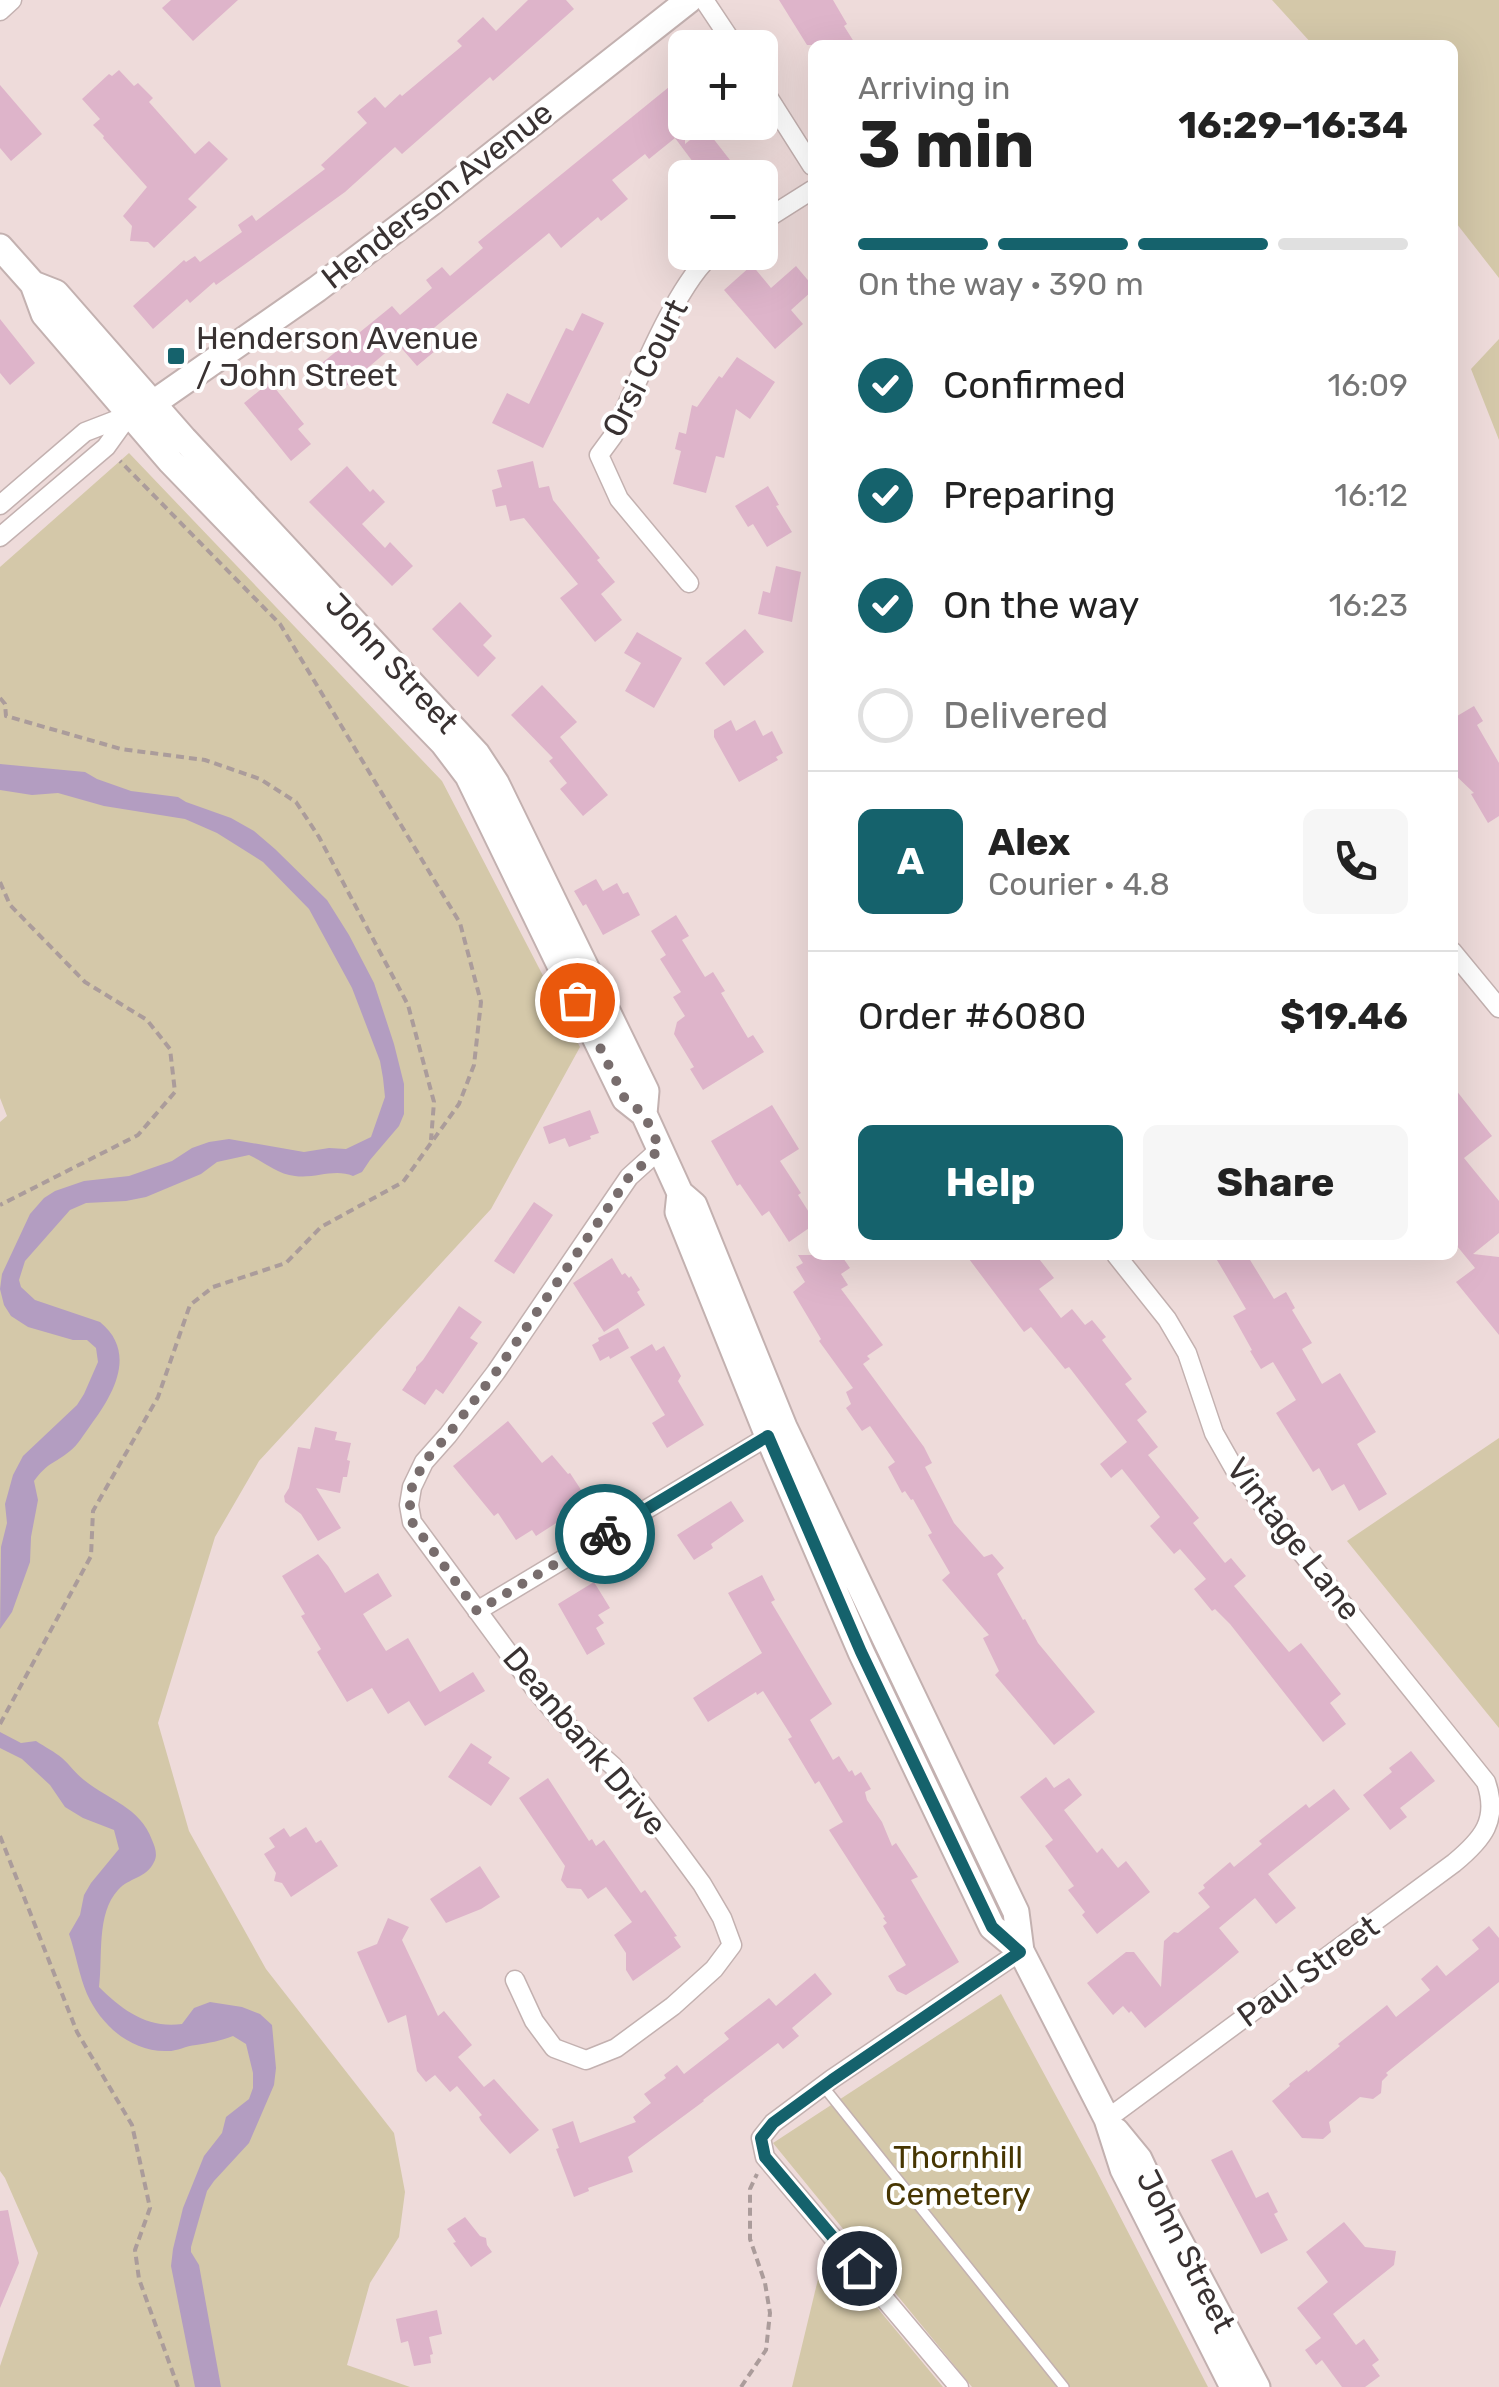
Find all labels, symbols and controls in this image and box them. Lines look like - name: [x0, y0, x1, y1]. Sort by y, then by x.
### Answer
- map controls: [668, 30, 778, 270]
- button: +: [668, 30, 778, 140]
- text: Arriving in: [858, 69, 1010, 107]
- street label: Henderson Avenue: [314, 93, 560, 297]
- text: 16:29–16:34: [1178, 102, 1408, 148]
- text: 3 min: [858, 106, 1035, 183]
- button: −: [668, 160, 778, 270]
- text: On the way · 390 m: [858, 265, 1144, 303]
- street label: Orsi Court: [594, 293, 696, 443]
- place label: Henderson Avenue / John Street: [196, 319, 478, 394]
- marker: Henderson Avenue / John Street: [165, 345, 187, 367]
- icon: check: [858, 358, 913, 413]
- text: Confirmed: [943, 362, 1126, 408]
- text: 16:09: [1328, 366, 1408, 404]
- icon: check: [858, 468, 913, 523]
- text: Preparing: [943, 472, 1116, 518]
- text: 16:12: [1334, 476, 1408, 514]
- icon: check: [858, 578, 913, 633]
- text: On the way: [943, 582, 1139, 628]
- street label: John Street: [317, 585, 467, 741]
- text: 16:23: [1329, 586, 1408, 624]
- text: Delivered: [943, 692, 1108, 738]
- button: phone: [1303, 809, 1408, 914]
- text: Alex: [988, 819, 1070, 865]
- text: A: [897, 838, 924, 884]
- text: Courier · 4.8: [988, 865, 1170, 903]
- pin: [535, 958, 620, 1043]
- icon: bag: [550, 973, 605, 1028]
- text: Order #6080: [858, 993, 1086, 1039]
- text: $19.46: [1280, 993, 1408, 1039]
- button: Help: [858, 1125, 1123, 1240]
- button: Share: [1143, 1125, 1408, 1240]
- street label: Vintage Lane: [1219, 1450, 1369, 1628]
- courier: [555, 1484, 655, 1584]
- icon: bike: [578, 1507, 633, 1562]
- street label: Deanbank Drive: [495, 1639, 675, 1843]
- street label: Paul Street: [1230, 1907, 1386, 2035]
- park label: Thornhill Cemetery: [885, 2138, 1031, 2213]
- street label: John Street: [1129, 2163, 1243, 2339]
- pin: [817, 2226, 902, 2311]
- icon: home: [832, 2241, 887, 2296]

